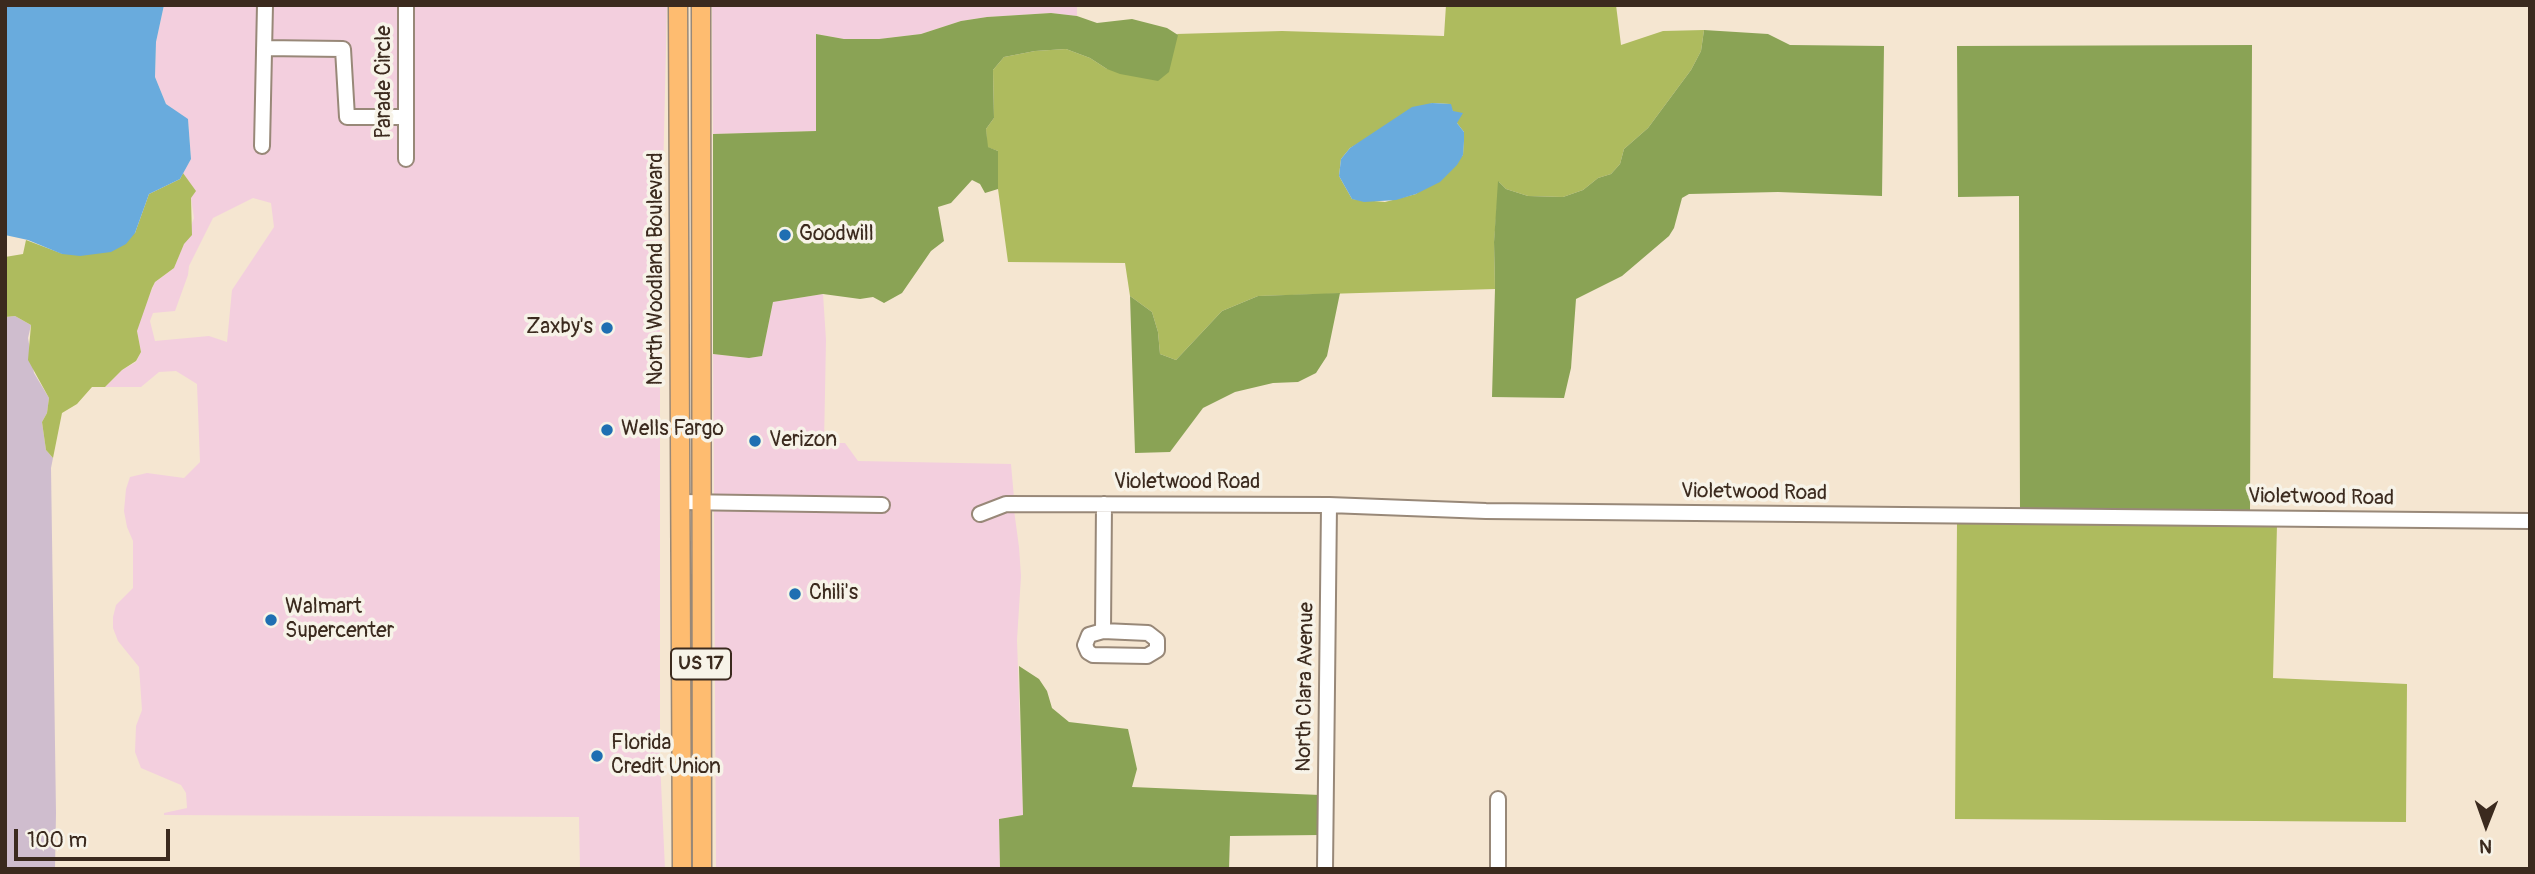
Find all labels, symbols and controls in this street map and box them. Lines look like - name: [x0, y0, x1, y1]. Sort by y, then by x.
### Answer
- street label: Parade Circle: [372, 25, 398, 139]
- street label: North Woodland Boulevard: [644, 152, 670, 386]
- place label: Goodwill: [799, 222, 874, 248]
- marker: Goodwill: [777, 227, 793, 243]
- place label: Zaxby's: [526, 315, 593, 341]
- marker: Zaxby's: [599, 320, 615, 336]
- place label: Wells Fargo: [621, 417, 724, 443]
- marker: Wells Fargo: [599, 422, 615, 438]
- place label: Verizon: [769, 428, 837, 454]
- marker: Verizon: [747, 433, 763, 449]
- street label: Violetwood Road: [1114, 470, 1260, 496]
- street label: Violetwood Road: [1681, 479, 1827, 507]
- street label: Violetwood Road: [2248, 484, 2394, 512]
- place label: Chili's: [809, 581, 858, 607]
- marker: Chili's: [787, 586, 803, 602]
- place label: Walmart Supercenter: [285, 595, 394, 645]
- street label: North Clara Avenue: [1292, 602, 1320, 772]
- marker: Walmart Supercenter: [263, 612, 279, 628]
- road number: US 17: [671, 649, 731, 680]
- place label: Florida Credit Union: [611, 731, 721, 781]
- marker: Florida Credit Union: [589, 748, 605, 764]
- north arrow: [2451, 790, 2521, 860]
- scale bar: [18, 814, 173, 858]
- text: 100 m: [27, 827, 87, 854]
- text: N: [2479, 834, 2492, 858]

